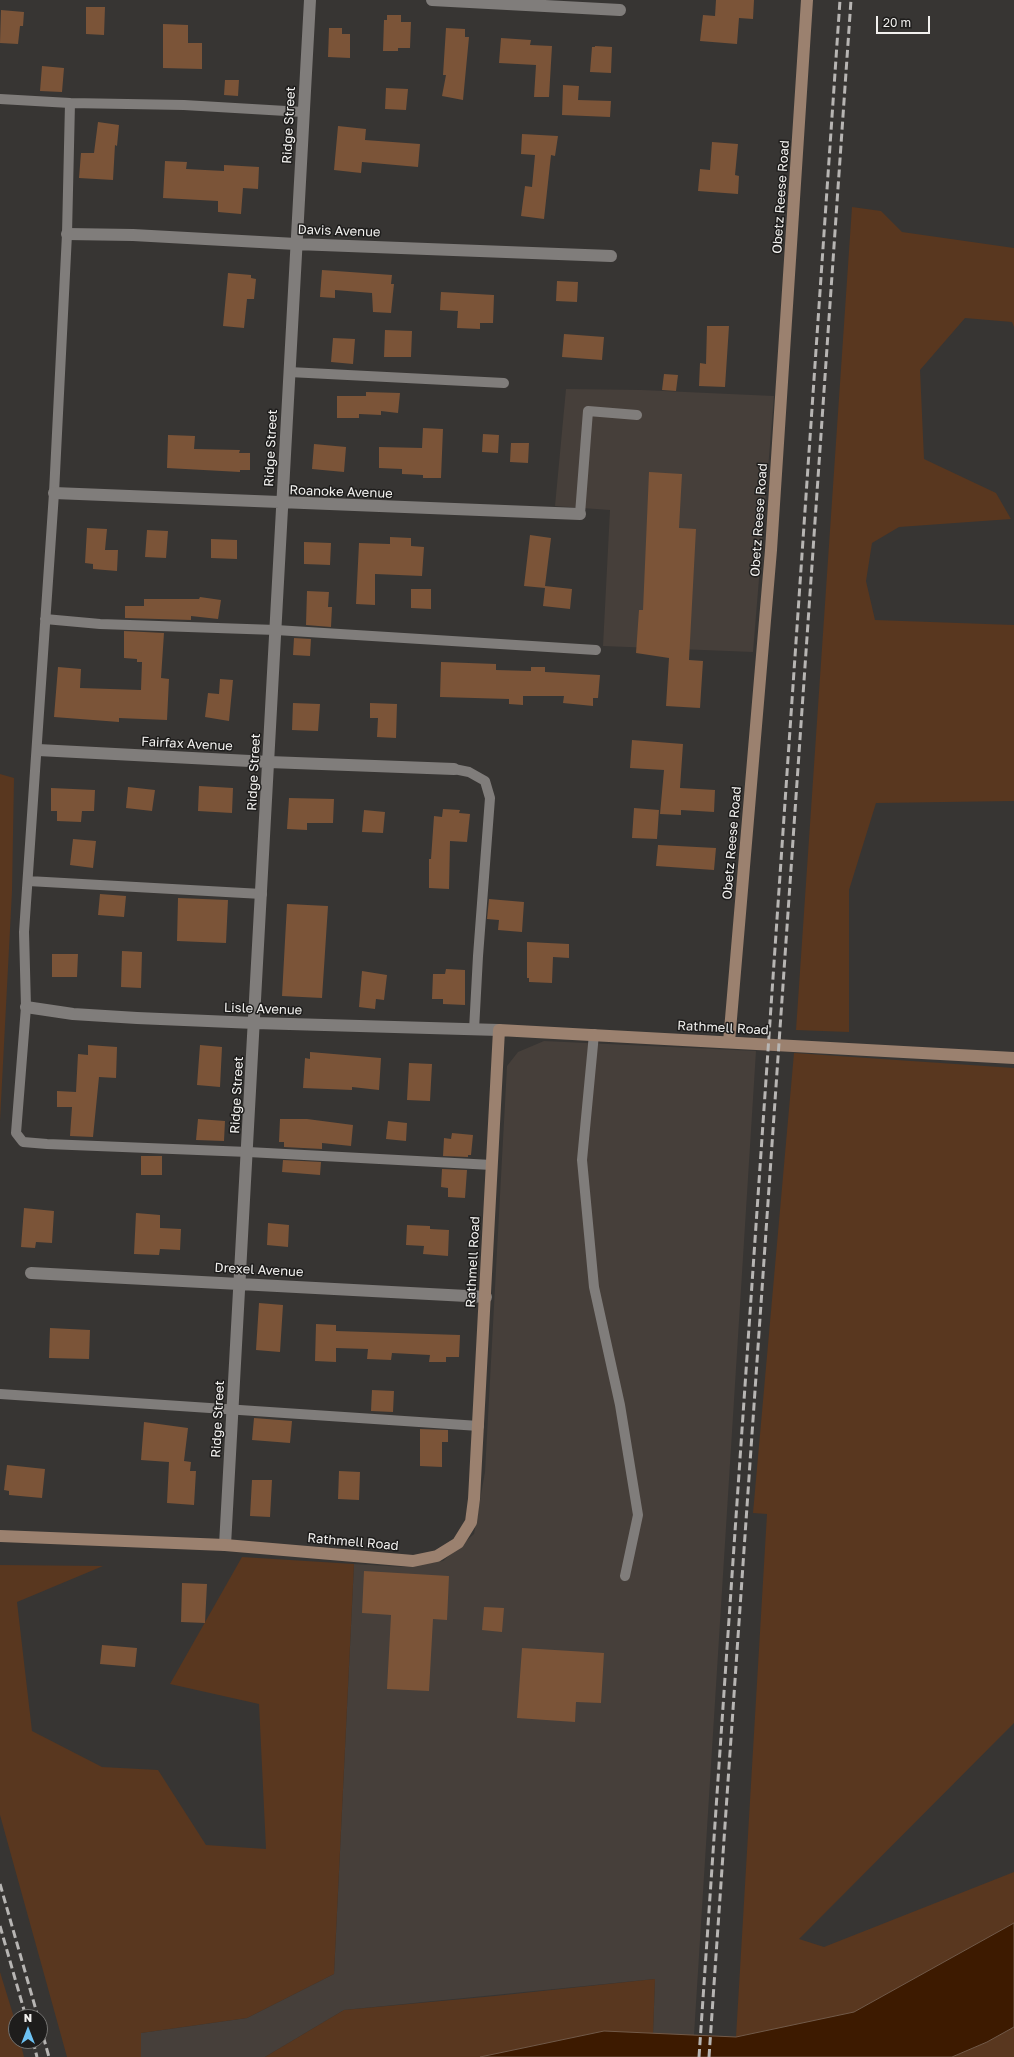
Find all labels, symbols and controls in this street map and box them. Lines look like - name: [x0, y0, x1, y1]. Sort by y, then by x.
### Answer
- scale bar: [878, 8, 932, 34]
- text: 20 m: [883, 15, 911, 30]
- street label: Ridge Street: [279, 86, 299, 164]
- street label: Obetz Reese Road: [769, 140, 793, 254]
- street label: Davis Avenue: [297, 222, 381, 240]
- street label: Ridge Street: [261, 409, 281, 487]
- street label: Obetz Reese Road: [747, 463, 771, 577]
- street label: Roanoke Avenue: [289, 482, 393, 502]
- street label: Ridge Street: [244, 733, 264, 811]
- street label: Fairfax Avenue: [141, 734, 233, 754]
- street label: Obetz Reese Road: [719, 786, 745, 900]
- street label: Lisle Avenue: [224, 1000, 302, 1018]
- street label: Rathmell Road: [677, 1018, 769, 1038]
- street label: Ridge Street: [227, 1056, 247, 1134]
- street label: Rathmell Road: [463, 1216, 483, 1308]
- street label: Drexel Avenue: [214, 1260, 304, 1280]
- street label: Ridge Street: [208, 1380, 228, 1458]
- street label: Rathmell Road: [307, 1530, 399, 1554]
- north arrow: [8, 2009, 48, 2049]
- text: N: [24, 2011, 32, 2024]

